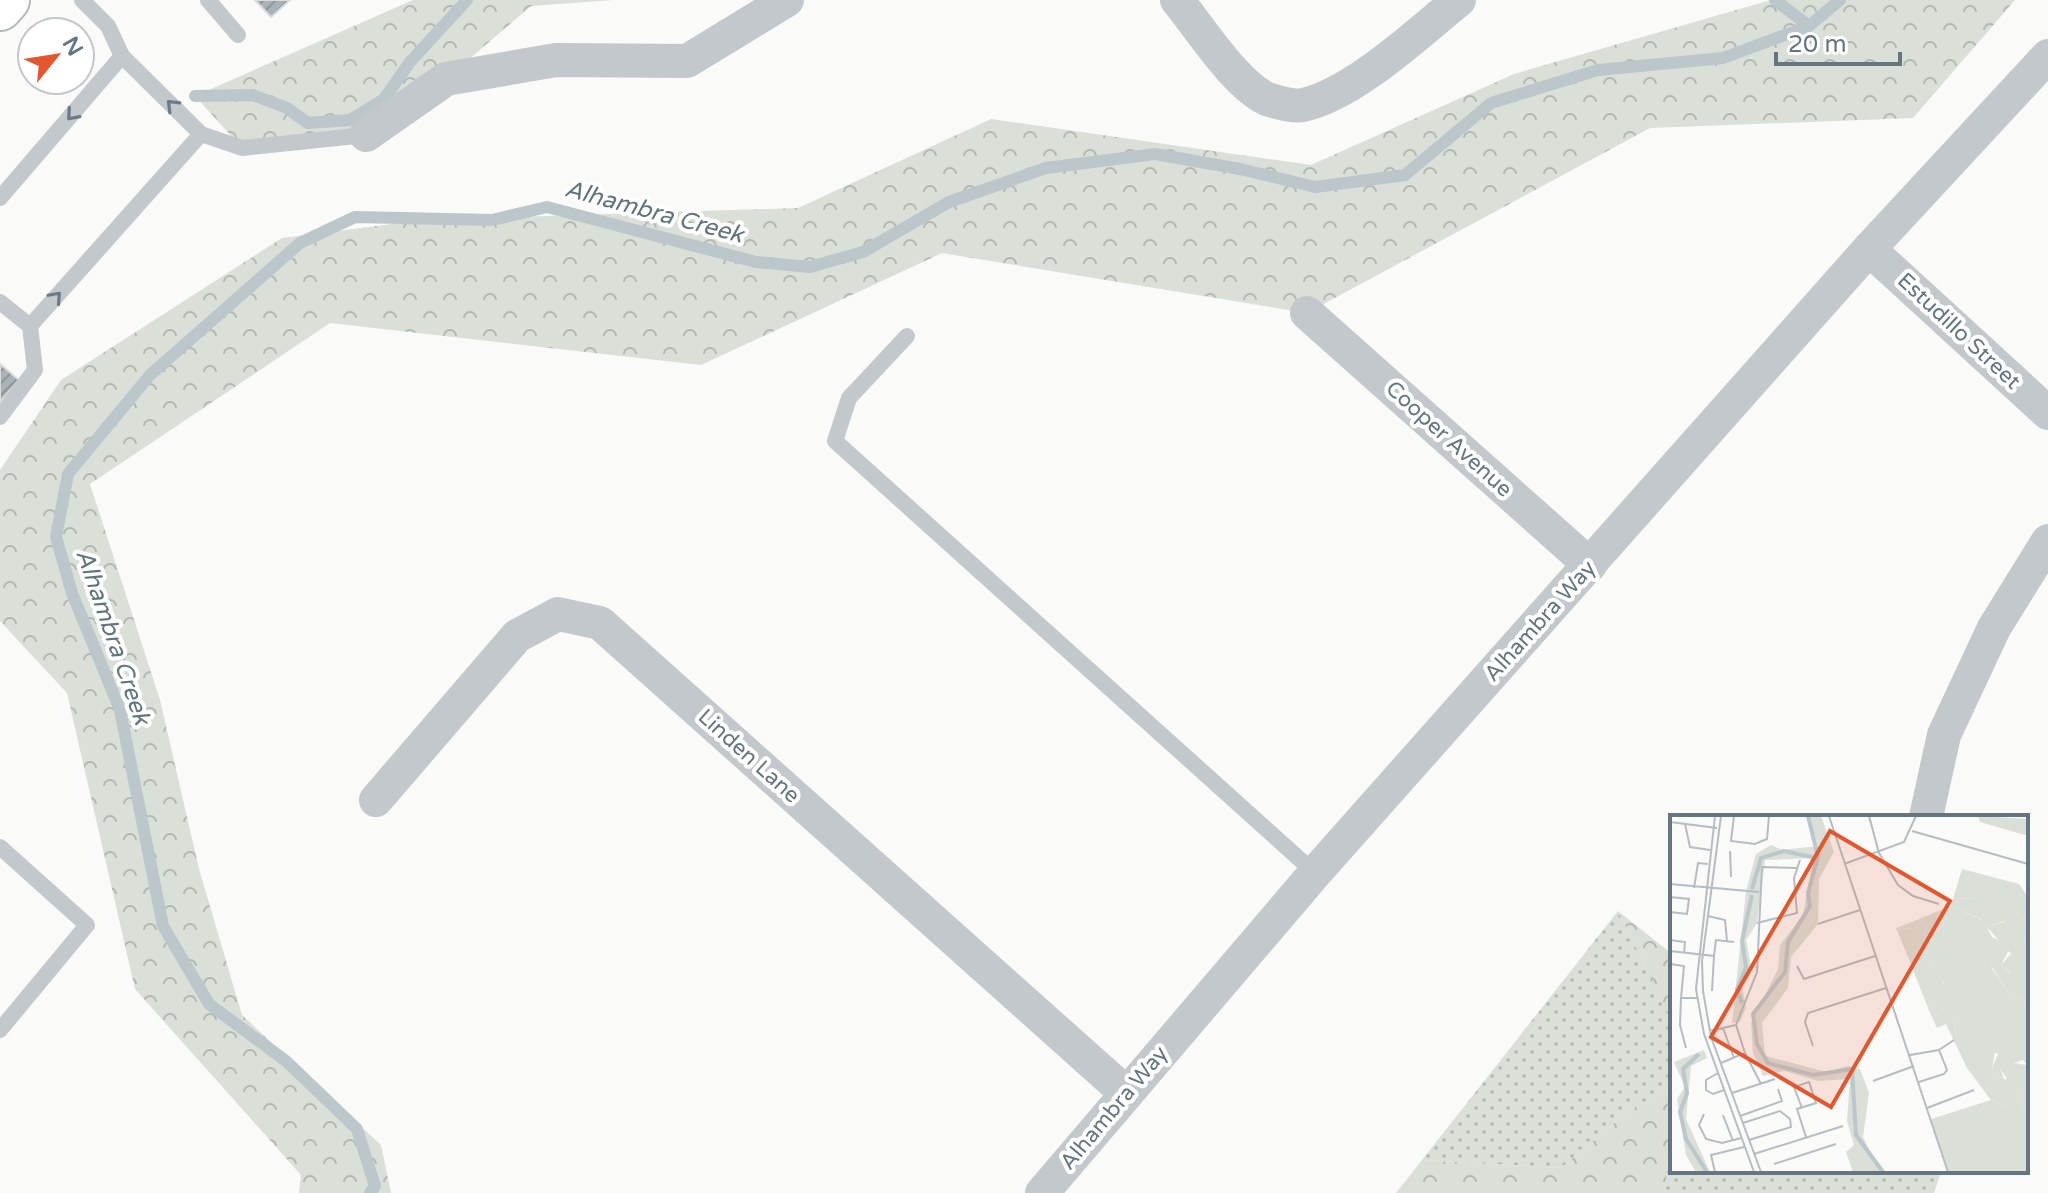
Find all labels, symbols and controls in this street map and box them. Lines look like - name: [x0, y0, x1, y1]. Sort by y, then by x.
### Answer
- north arrow: [16, 16, 96, 96]
- scale bar: [1776, 16, 1900, 66]
- text: 20 m: [1788, 30, 1846, 59]
- text: N: [57, 32, 88, 61]
- one-way arrow: [167, 100, 181, 114]
- one-way arrow: [67, 105, 81, 120]
- water label: Alhambra Creek: [562, 174, 748, 250]
- street label: Estudillo Street: [1892, 267, 2026, 395]
- one-way arrow: [46, 292, 61, 307]
- street label: Cooper Avenue: [1381, 376, 1517, 502]
- water label: Alhambra Creek: [69, 546, 157, 730]
- street label: Alhambra Way: [1479, 555, 1601, 687]
- street label: Linden Lane: [693, 704, 805, 808]
- inset map: [1670, 815, 2028, 1173]
- street label: Alhambra Way: [1055, 1041, 1173, 1175]

